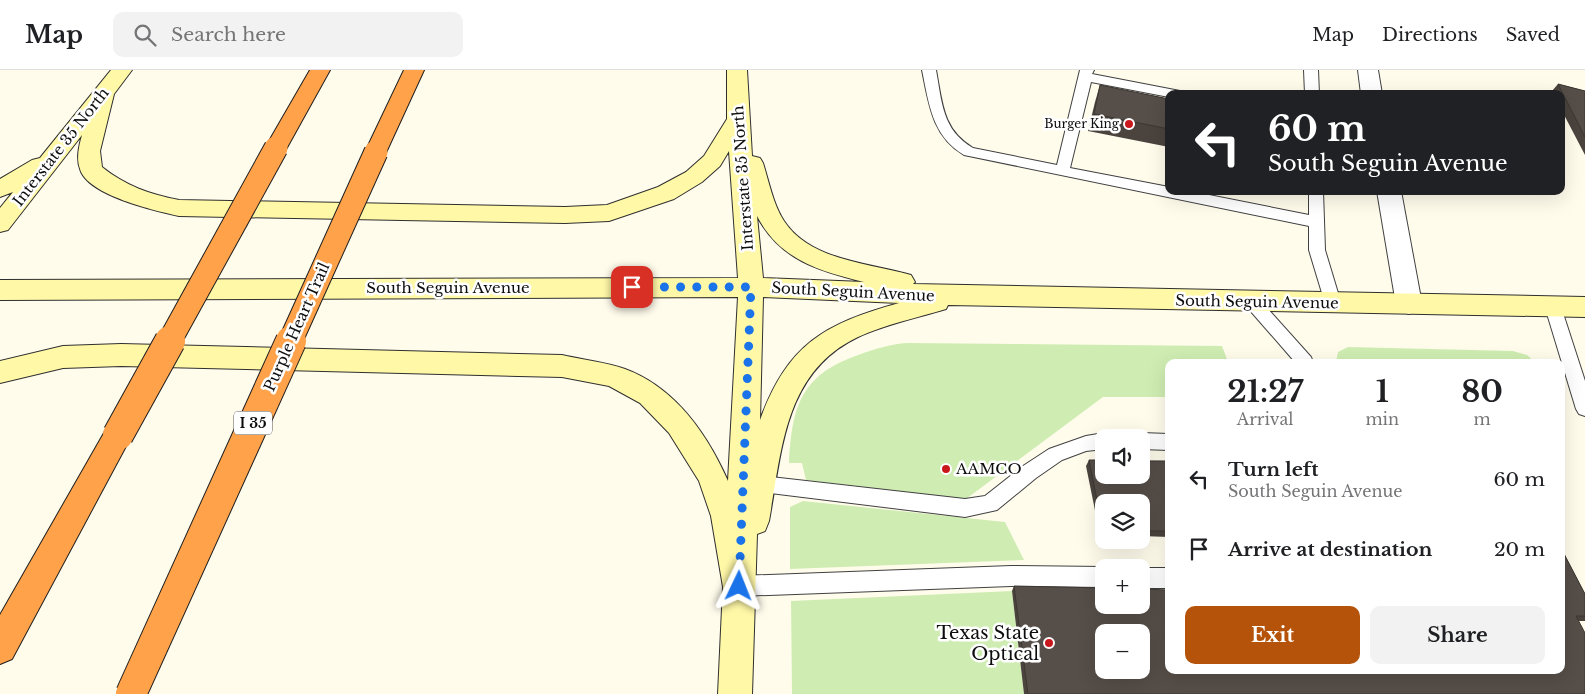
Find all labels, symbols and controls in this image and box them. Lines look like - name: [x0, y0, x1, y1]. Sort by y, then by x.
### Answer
- search box: [113, 12, 463, 57]
- text: Map: [25, 20, 83, 49]
- icon: search: [131, 21, 159, 49]
- text: Search here: [171, 23, 286, 46]
- text: Map: [1312, 24, 1354, 46]
- text: Directions: [1382, 24, 1478, 46]
- text: Saved: [1506, 24, 1560, 46]
- street label: Interstate 35 North: [8, 84, 113, 210]
- street label: Interstate 35 North: [728, 105, 757, 251]
- text: 60 m: [1268, 107, 1366, 150]
- icon: left: [1185, 110, 1250, 175]
- place label: Burger King: [1044, 116, 1120, 131]
- marker: Burger King: [1123, 118, 1135, 130]
- text: South Seguin Avenue: [1268, 150, 1508, 177]
- street label: Purple Heart Trail: [260, 259, 334, 394]
- pin: [611, 266, 653, 308]
- icon: arrive: [618, 273, 646, 301]
- street label: South Seguin Avenue: [366, 278, 530, 297]
- street label: South Seguin Avenue: [771, 278, 935, 305]
- street label: South Seguin Avenue: [1175, 291, 1339, 312]
- text: 21:27: [1227, 373, 1303, 410]
- text: 1: [1376, 373, 1389, 410]
- text: 80: [1461, 373, 1503, 410]
- text: Arrival: [1237, 409, 1294, 429]
- text: min: [1365, 409, 1399, 429]
- text: m: [1473, 409, 1491, 429]
- road number: I 35: [234, 412, 272, 434]
- map controls: [1095, 429, 1150, 679]
- button: sound: [1095, 429, 1150, 484]
- text: Turn left: [1228, 458, 1319, 481]
- place label: AAMCO: [955, 459, 1022, 478]
- marker: AAMCO: [940, 463, 952, 475]
- icon: left: [1185, 465, 1213, 493]
- text: 60 m: [1493, 468, 1545, 491]
- text: South Seguin Avenue: [1228, 481, 1402, 501]
- button: layers: [1095, 494, 1150, 549]
- icon: arrive: [1185, 535, 1213, 563]
- text: Arrive at destination: [1228, 538, 1432, 561]
- text: 20 m: [1494, 538, 1545, 561]
- position arrow: [712, 559, 764, 611]
- button: +: [1095, 559, 1150, 614]
- button: Exit: [1185, 606, 1360, 664]
- button: Share: [1370, 606, 1545, 664]
- place label: Texas State Optical: [937, 622, 1039, 665]
- button: −: [1095, 624, 1150, 679]
- marker: Texas State Optical: [1043, 637, 1055, 649]

